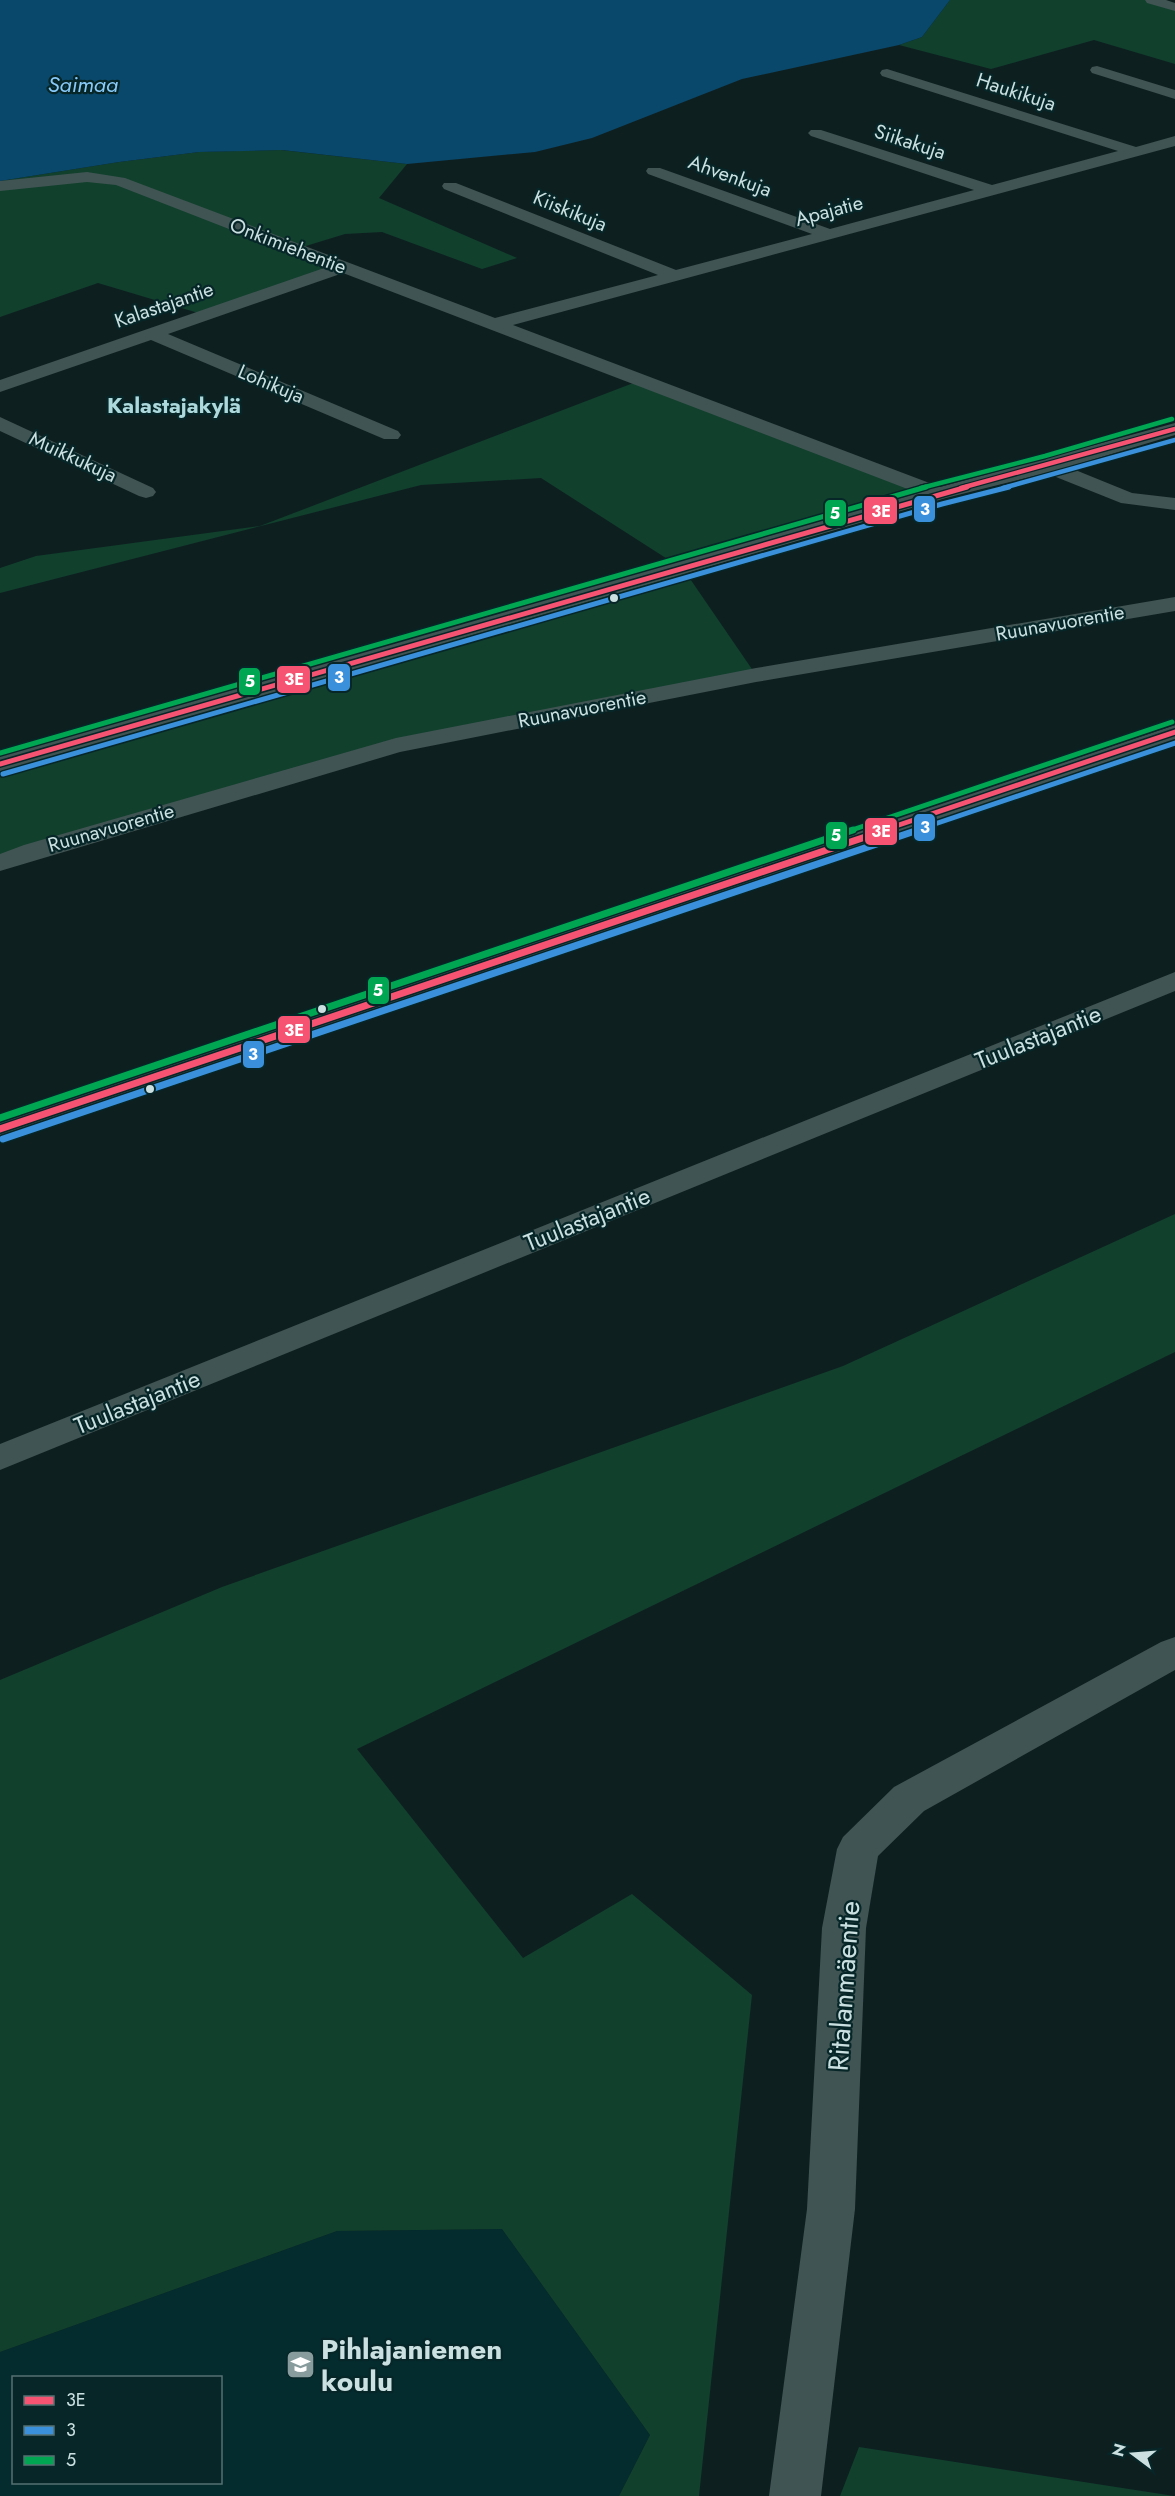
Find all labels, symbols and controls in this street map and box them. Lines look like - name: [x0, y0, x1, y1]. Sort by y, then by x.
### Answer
- street label: Haukikuja: [972, 66, 1060, 118]
- water label: Saimaa: [48, 68, 118, 100]
- street label: Siikakuja: [871, 117, 949, 167]
- street label: Ahvenkuja: [684, 148, 776, 204]
- street label: Kiiskikuja: [529, 183, 611, 239]
- street label: Apajatie: [792, 188, 866, 234]
- street label: Onkimiehentie: [225, 210, 351, 282]
- street label: Kalastajantie: [111, 275, 217, 335]
- street label: Lohikuja: [233, 357, 309, 411]
- district label: Kalastajakylä: [107, 389, 241, 421]
- street label: Muikkukuja: [24, 424, 122, 490]
- line badge: 3: [913, 495, 936, 523]
- line badge: 3E: [863, 496, 898, 525]
- text: 3: [920, 498, 930, 521]
- line badge: 5: [824, 499, 847, 527]
- text: 3E: [871, 500, 891, 523]
- text: 5: [830, 502, 840, 525]
- unlabelled marker: [608, 592, 620, 604]
- street label: Ruunavuorentie: [993, 597, 1127, 649]
- line badge: 3: [327, 663, 351, 692]
- line badge: 3E: [276, 665, 311, 694]
- text: 3: [334, 666, 344, 689]
- line badge: 5: [238, 667, 261, 696]
- text: 3E: [284, 668, 304, 691]
- text: 5: [245, 670, 255, 693]
- street label: Ruunavuorentie: [515, 682, 649, 736]
- street label: Ruunavuorentie: [44, 796, 178, 860]
- line badge: 3: [913, 813, 936, 842]
- text: 3: [920, 816, 930, 839]
- line badge: 3E: [864, 817, 898, 846]
- text: 3E: [871, 820, 891, 843]
- line badge: 5: [825, 821, 848, 850]
- text: 5: [831, 824, 841, 847]
- line badge: 5: [367, 976, 390, 1005]
- text: 5: [373, 979, 383, 1002]
- street label: Tuulastajantie: [970, 996, 1106, 1078]
- unlabelled marker: [316, 1003, 328, 1015]
- line badge: 3E: [277, 1015, 311, 1044]
- text: 3E: [284, 1019, 304, 1042]
- line badge: 3: [242, 1040, 265, 1069]
- text: 3: [248, 1043, 258, 1066]
- unlabelled marker: [144, 1083, 156, 1095]
- street label: Tuulastajantie: [519, 1178, 655, 1260]
- street label: Tuulastajantie: [69, 1361, 205, 1443]
- street label: Ritalanmäentie: [818, 1899, 870, 2073]
- place label: Pihlajaniemen koulu: [321, 2329, 502, 2402]
- school or university icon: Pihlajaniemen koulu: [284, 2349, 316, 2381]
- legend: [12, 2376, 222, 2484]
- text: 3E: [66, 2387, 86, 2413]
- text: 3: [66, 2417, 76, 2443]
- north arrow: [1103, 2424, 1163, 2484]
- text: N: [1106, 2441, 1132, 2459]
- text: 5: [66, 2447, 76, 2473]

